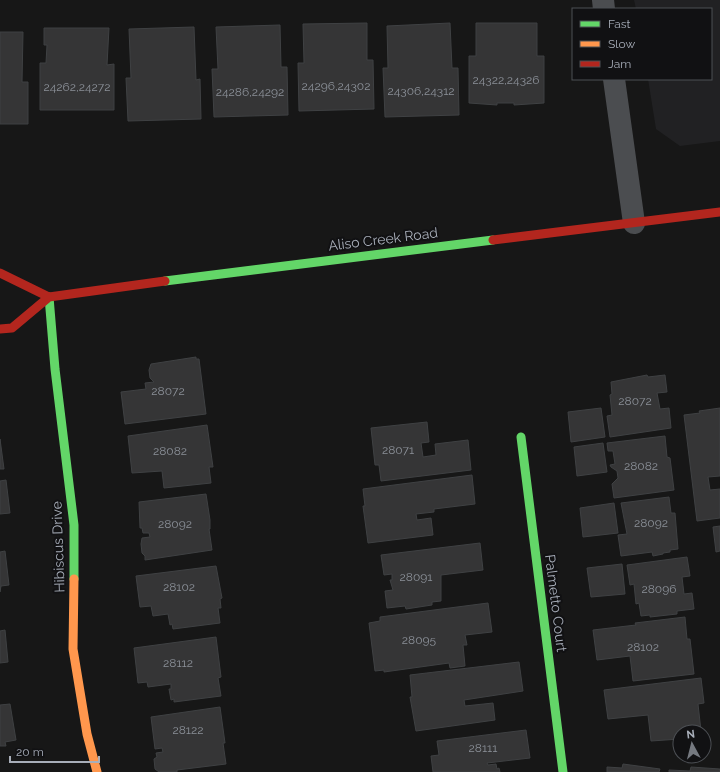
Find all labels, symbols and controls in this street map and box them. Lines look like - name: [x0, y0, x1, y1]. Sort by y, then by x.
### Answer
- legend: [572, 8, 712, 80]
- text: Fast: [608, 17, 631, 31]
- text: Slow: [608, 37, 635, 51]
- text: Jam: [608, 57, 631, 71]
- house number: 24322,24326: [472, 73, 540, 87]
- house number: 24296,24302: [302, 79, 370, 93]
- house number: 24262,24272: [44, 80, 110, 94]
- house number: 24306,24312: [387, 84, 455, 98]
- house number: 24286,24292: [216, 85, 284, 99]
- street label: Aliso Creek Road: [327, 224, 439, 254]
- house number: 28072: [151, 384, 185, 398]
- house number: 28072: [618, 394, 652, 408]
- house number: 28071: [382, 443, 414, 457]
- house number: 28082: [153, 444, 187, 458]
- house number: 28082: [624, 459, 658, 473]
- street label: Hibiscus Drive: [48, 501, 68, 593]
- house number: 28092: [634, 516, 668, 530]
- house number: 28092: [158, 517, 192, 531]
- street label: Palmetto Court: [542, 553, 570, 653]
- house number: 28091: [400, 570, 432, 584]
- house number: 28102: [163, 580, 195, 594]
- house number: 28096: [642, 582, 676, 596]
- house number: 28095: [402, 633, 437, 647]
- house number: 28102: [627, 640, 659, 654]
- house number: 28112: [163, 656, 193, 670]
- house number: 28122: [172, 723, 204, 737]
- north arrow: [672, 724, 712, 764]
- text: N: [686, 728, 696, 742]
- scale bar: [10, 738, 99, 764]
- house number: 28111: [469, 741, 497, 755]
- text: 20 m: [16, 745, 44, 759]

